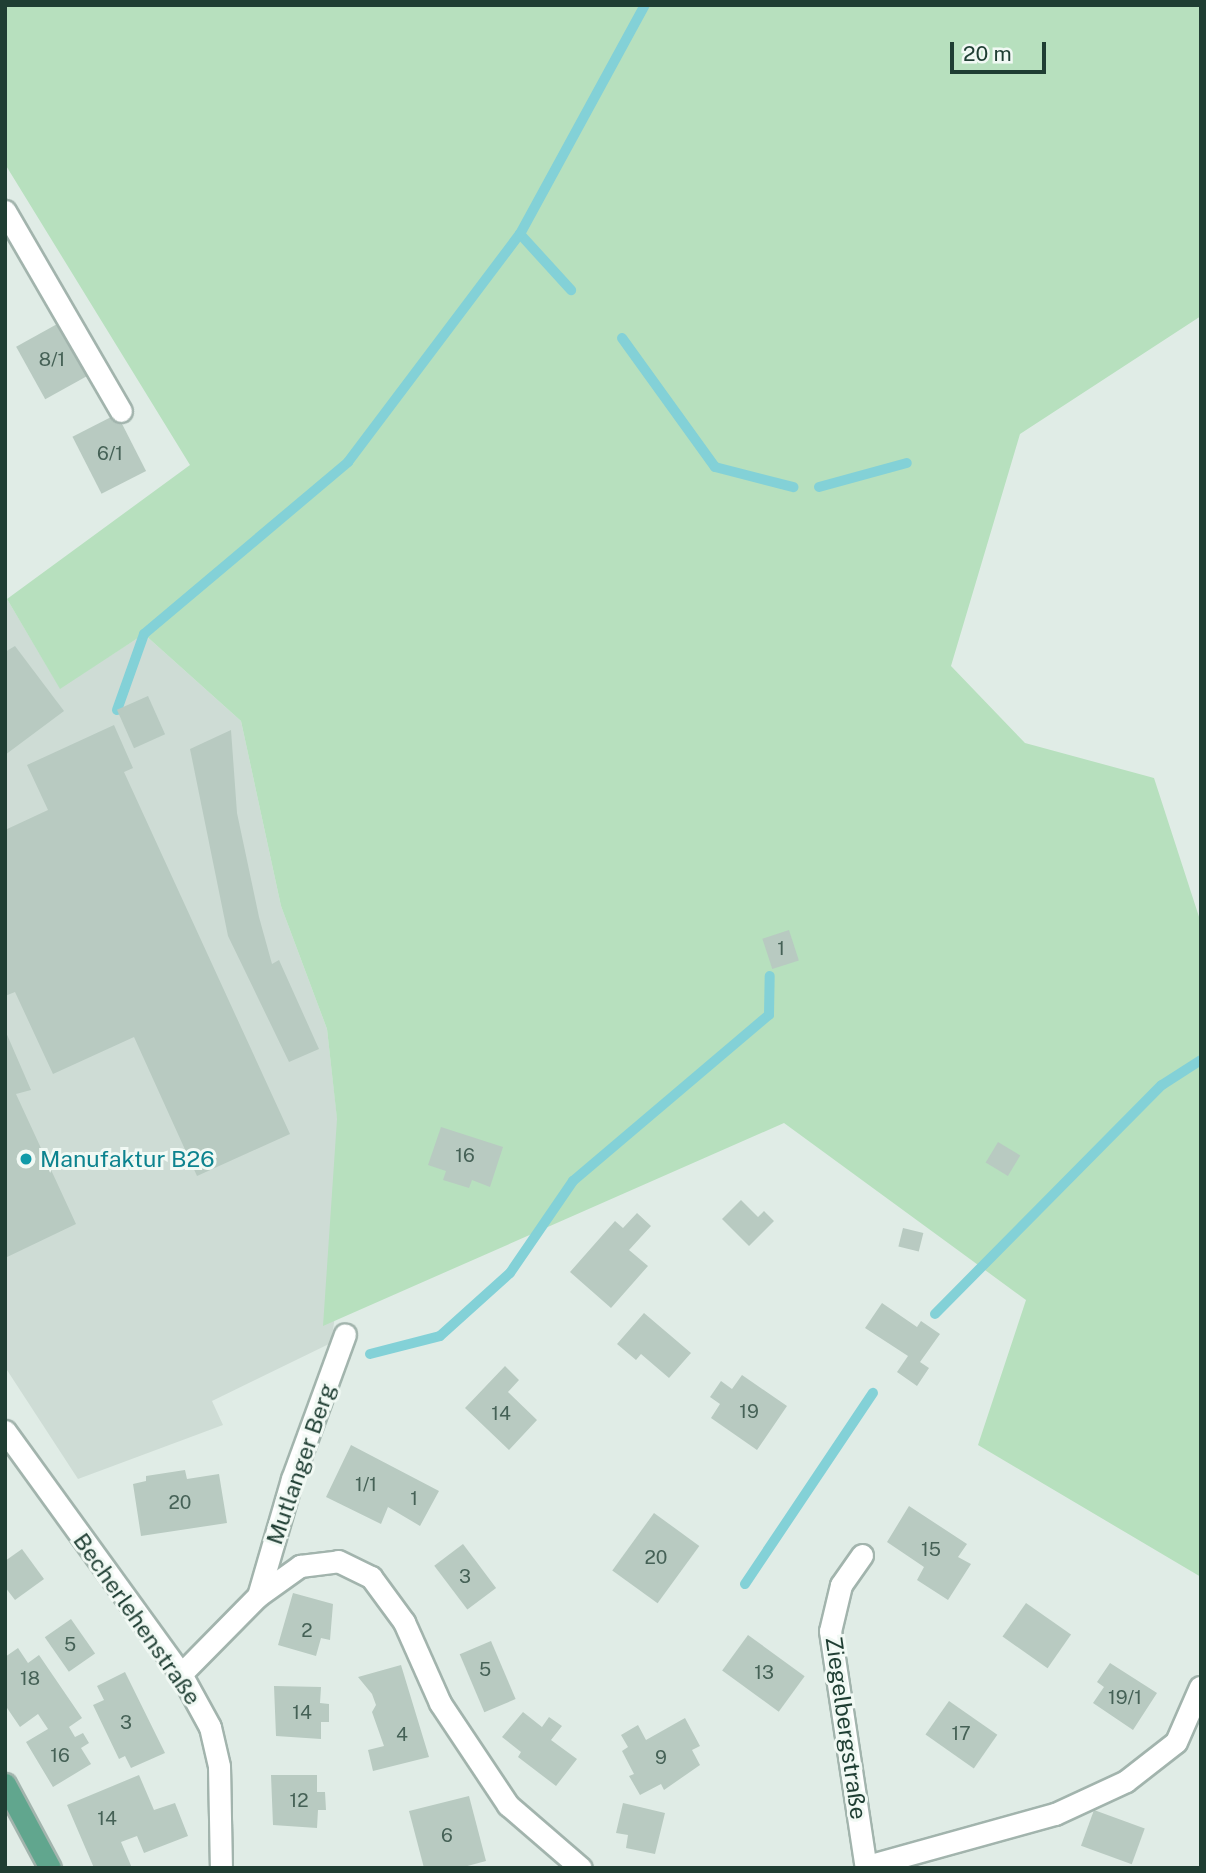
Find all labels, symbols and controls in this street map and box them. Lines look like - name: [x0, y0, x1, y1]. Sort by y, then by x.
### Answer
- scale bar: [954, 28, 1050, 72]
- text: 20 m: [963, 41, 1012, 66]
- house number: 8/1: [39, 349, 65, 371]
- house number: 6/1: [97, 443, 123, 465]
- house number: 1: [777, 938, 785, 960]
- place label: Manufaktur B26: [40, 1145, 214, 1173]
- house number: 16: [455, 1145, 475, 1167]
- marker: Manufaktur B26: [18, 1151, 34, 1167]
- street label: Mutlanger Berg: [261, 1380, 341, 1548]
- house number: 19: [739, 1401, 759, 1423]
- house number: 14: [491, 1403, 511, 1425]
- house number: 1/1: [355, 1474, 377, 1496]
- house number: 1: [410, 1488, 418, 1510]
- house number: 20: [169, 1492, 191, 1514]
- street label: Becherlehenstraße: [67, 1528, 207, 1710]
- house number: 15: [921, 1539, 941, 1561]
- house number: 20: [645, 1547, 667, 1569]
- house number: 3: [459, 1566, 471, 1588]
- house number: 2: [301, 1620, 313, 1642]
- house number: 5: [64, 1634, 76, 1656]
- street label: Ziegelbergstraße: [820, 1635, 872, 1821]
- house number: 5: [479, 1659, 491, 1681]
- house number: 13: [754, 1662, 774, 1684]
- house number: 18: [20, 1668, 40, 1690]
- house number: 19/1: [1108, 1687, 1142, 1709]
- house number: 14: [292, 1702, 312, 1724]
- house number: 3: [120, 1712, 132, 1734]
- house number: 17: [951, 1723, 971, 1745]
- house number: 4: [396, 1724, 408, 1746]
- house number: 16: [50, 1745, 70, 1767]
- house number: 9: [655, 1747, 667, 1769]
- house number: 12: [289, 1790, 309, 1812]
- house number: 14: [97, 1808, 117, 1830]
- house number: 6: [441, 1825, 453, 1847]

